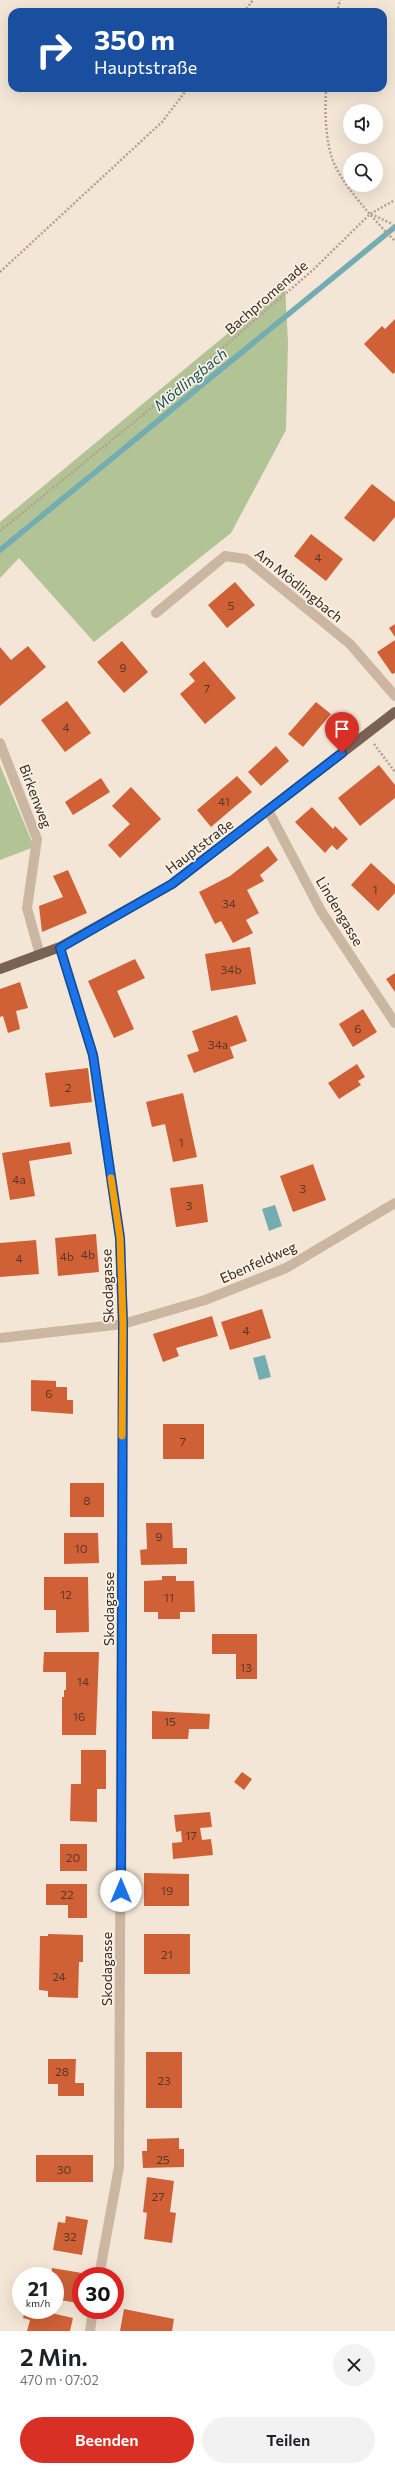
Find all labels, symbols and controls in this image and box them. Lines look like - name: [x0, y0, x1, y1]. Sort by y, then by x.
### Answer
- text: 350 m: [94, 22, 175, 56]
- icon: right: [28, 24, 80, 76]
- text: Hauptstraße: [94, 56, 197, 78]
- map controls: [343, 104, 383, 192]
- button: sound: [343, 104, 383, 144]
- button: search: [343, 152, 383, 192]
- street label: Bachpromenade: [221, 257, 311, 337]
- water label: Mödlingbach: [150, 344, 230, 414]
- street label: Am Mödlingbach: [252, 545, 346, 625]
- house number: 4: [314, 550, 322, 564]
- house number: 5: [228, 598, 235, 612]
- house number: 9: [119, 660, 127, 674]
- house number: 7: [204, 681, 210, 695]
- pin: [325, 712, 359, 753]
- icon: arrive: [331, 718, 353, 740]
- house number: 4: [62, 720, 70, 734]
- street label: Birkenweg: [16, 762, 56, 831]
- house number: 41: [218, 794, 230, 808]
- street label: Hauptstraße: [162, 815, 236, 877]
- street label: Lindengasse: [313, 873, 367, 949]
- house number: 1: [372, 882, 378, 896]
- house number: 34: [222, 896, 236, 910]
- house number: 34b: [220, 962, 242, 976]
- house number: 6: [354, 1021, 362, 1035]
- house number: 34a: [208, 1037, 228, 1051]
- house number: 2: [65, 1080, 72, 1094]
- house number: 1: [178, 1135, 184, 1149]
- house number: 4a: [12, 1172, 26, 1186]
- house number: 3: [300, 1181, 307, 1195]
- house number: 3: [186, 1198, 193, 1212]
- street label: Ebenfeldweg: [217, 1237, 299, 1286]
- house number: 4b: [81, 1247, 95, 1261]
- house number: 4b: [60, 1249, 74, 1263]
- street label: Skodagasse: [97, 1249, 117, 1323]
- house number: 4: [15, 1251, 23, 1265]
- house number: 4: [242, 1323, 250, 1337]
- house number: 6: [45, 1386, 53, 1400]
- house number: 7: [180, 1434, 186, 1448]
- house number: 8: [83, 1493, 91, 1507]
- house number: 9: [155, 1529, 163, 1543]
- house number: 10: [75, 1541, 88, 1555]
- street label: Skodagasse: [100, 1572, 117, 1646]
- house number: 12: [60, 1587, 72, 1601]
- house number: 11: [164, 1590, 174, 1604]
- house number: 13: [240, 1660, 252, 1674]
- house number: 14: [77, 1674, 89, 1688]
- house number: 16: [73, 1709, 85, 1723]
- house number: 15: [164, 1714, 176, 1728]
- house number: 17: [185, 1828, 197, 1842]
- house number: 20: [66, 1850, 80, 1864]
- position arrow: [100, 1870, 142, 1912]
- house number: 19: [161, 1883, 173, 1897]
- house number: 22: [60, 1887, 74, 1901]
- street label: Skodagasse: [98, 1932, 115, 2006]
- house number: 21: [161, 1947, 173, 1961]
- house number: 24: [52, 1969, 66, 1983]
- house number: 28: [55, 2064, 69, 2078]
- house number: 23: [157, 2073, 171, 2087]
- house number: 25: [156, 2152, 170, 2166]
- house number: 30: [57, 2162, 72, 2176]
- house number: 27: [152, 2189, 164, 2203]
- house number: 32: [63, 2229, 77, 2243]
- speed limit sign: 30: [72, 2267, 124, 2319]
- text: 21: [28, 2276, 48, 2300]
- text: km/h: [26, 2297, 50, 2309]
- text: 2 Min.: [20, 2342, 88, 2371]
- button: close: [333, 2344, 375, 2386]
- text: 470 m · 07:02: [20, 2372, 99, 2388]
- button: Beenden: [20, 2417, 194, 2463]
- button: Teilen: [202, 2417, 375, 2463]

